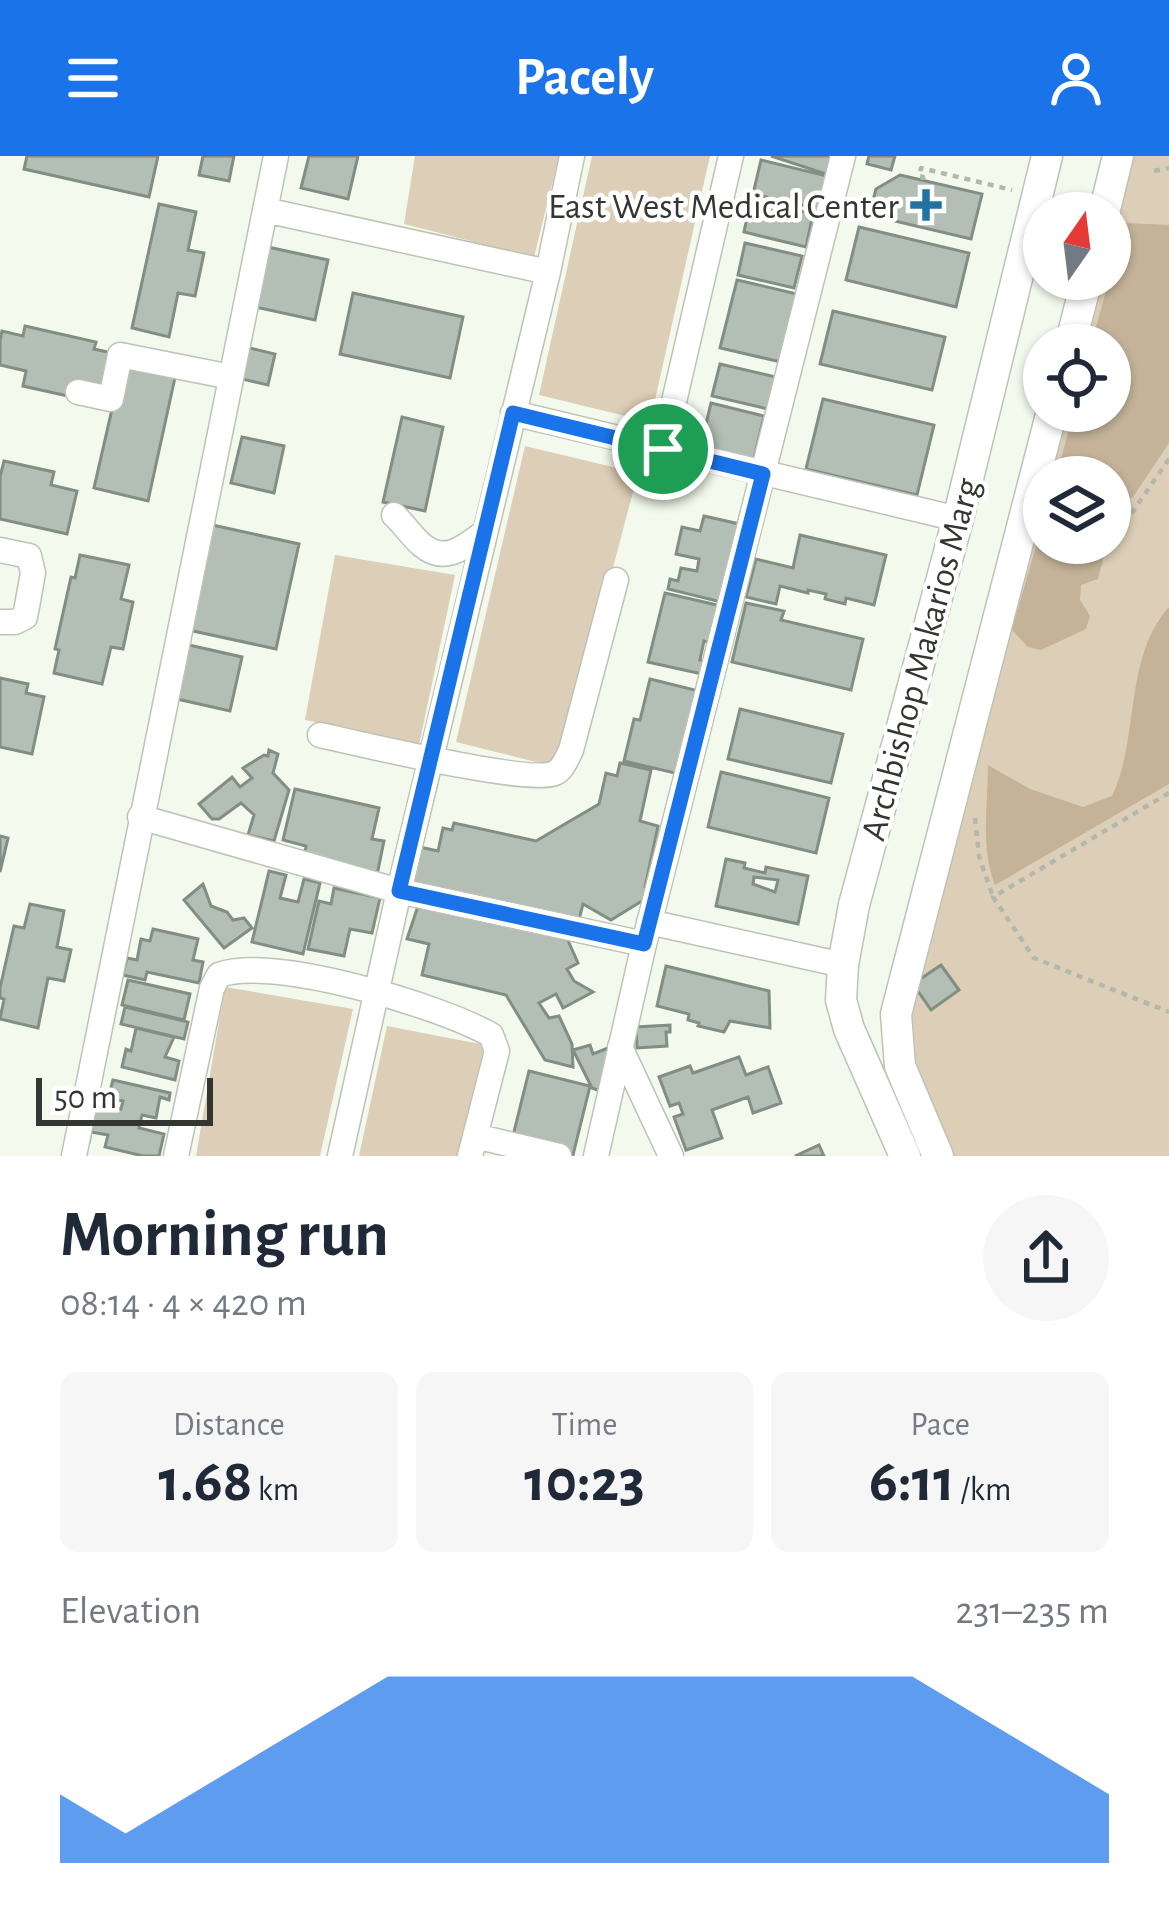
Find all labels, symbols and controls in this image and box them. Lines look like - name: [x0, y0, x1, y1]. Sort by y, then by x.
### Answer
- icon: menu: [60, 45, 126, 111]
- icon: person: [1043, 45, 1109, 111]
- text: Pacely: [515, 51, 654, 105]
- place label: East West Medical Center: [548, 189, 899, 225]
- marker: East West Medical Center: [910, 189, 942, 221]
- north arrow: [1023, 192, 1131, 300]
- map controls: [1023, 192, 1131, 564]
- button: locate: [1023, 324, 1131, 432]
- pin: [612, 398, 714, 500]
- icon: arrive: [630, 416, 696, 482]
- button: layers: [1023, 456, 1131, 564]
- street label: Archbishop Makarios Marg: [855, 474, 987, 844]
- scale bar: [36, 1072, 213, 1125]
- text: 50 m: [54, 1082, 117, 1115]
- button: share: [983, 1195, 1109, 1321]
- text: Morning run: [60, 1202, 389, 1268]
- text: 08:14 · 4 × 420 m: [60, 1284, 307, 1323]
- text: Distance: [173, 1409, 285, 1442]
- text: Time: [552, 1409, 617, 1442]
- text: Pace: [910, 1409, 970, 1442]
- text: 1.68: [158, 1452, 252, 1512]
- text: 10:23: [524, 1452, 645, 1512]
- text: 6:11: [869, 1452, 955, 1512]
- text: km: [252, 1474, 299, 1507]
- text: /km: [955, 1474, 1011, 1507]
- text: Elevation: [60, 1592, 201, 1631]
- text: 231–235 m: [955, 1592, 1109, 1631]

